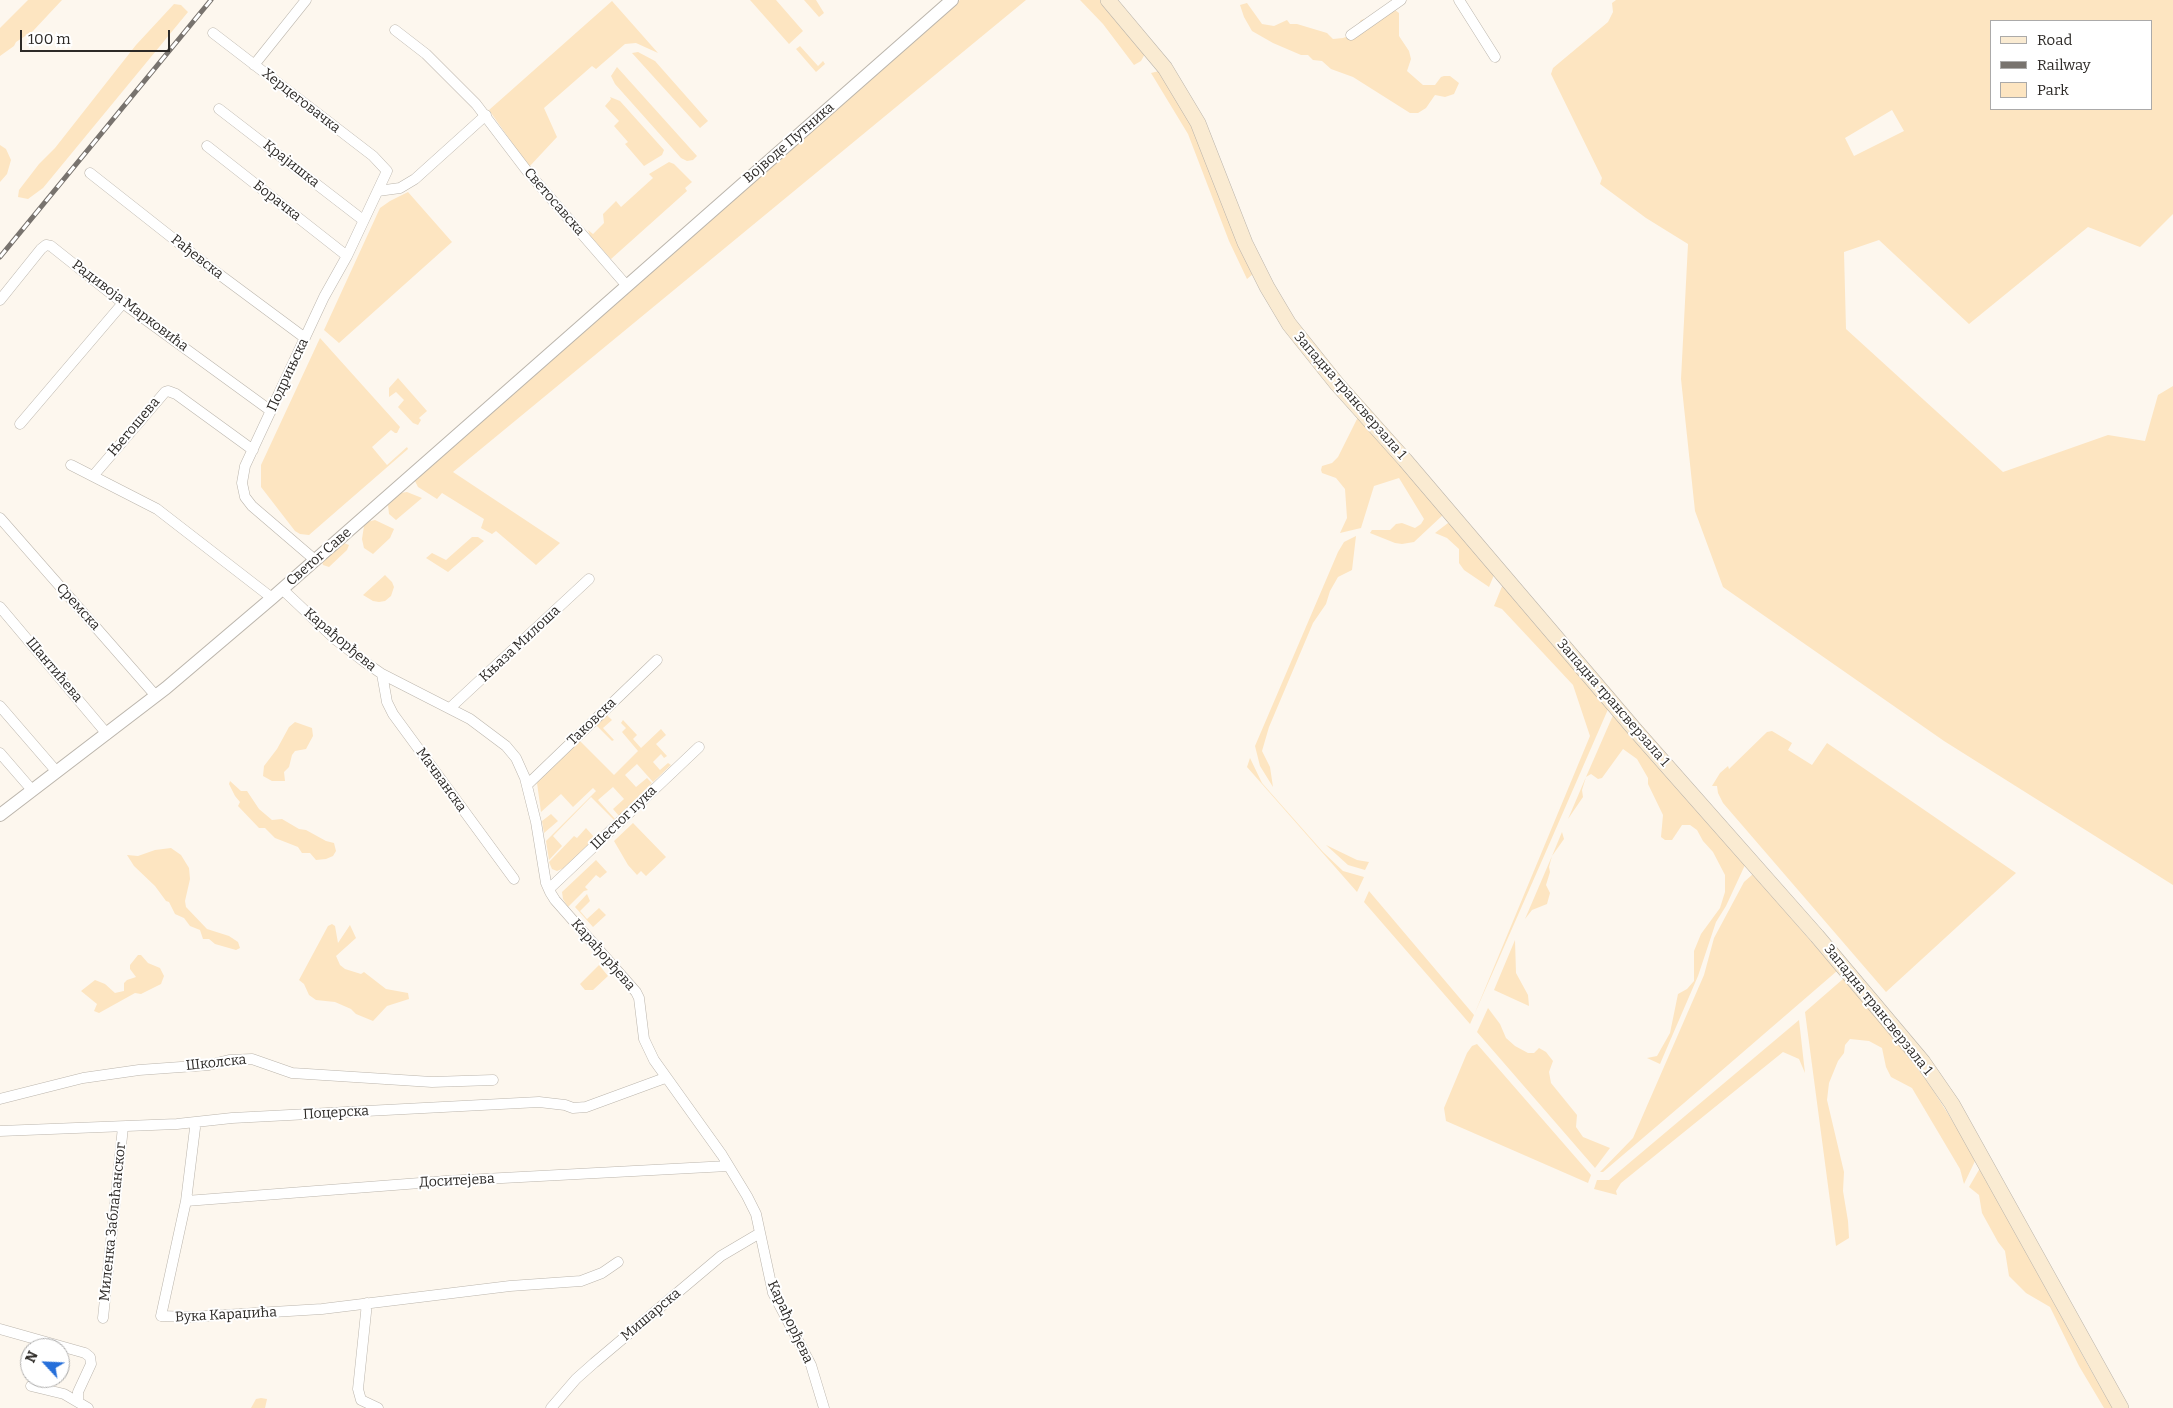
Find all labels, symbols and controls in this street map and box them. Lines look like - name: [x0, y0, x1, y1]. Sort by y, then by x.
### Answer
- scale bar: [22, 20, 172, 52]
- legend: [1990, 20, 2153, 110]
- text: 100 m: [28, 30, 71, 48]
- text: Road: [2037, 31, 2072, 49]
- text: Railway: [2037, 56, 2091, 74]
- street label: Херцеговачка: [258, 65, 344, 137]
- text: Park: [2037, 81, 2069, 99]
- street label: Војводе Путника: [740, 99, 838, 187]
- street label: Крајишка: [259, 137, 323, 191]
- street label: Светосавска: [520, 165, 588, 239]
- street label: Борачка: [250, 177, 304, 225]
- street label: Рађевска: [167, 231, 227, 283]
- street label: Радивоја Марковића: [68, 257, 192, 355]
- street label: Западна трансверзала 1: [1290, 329, 1410, 463]
- street label: Подрињска: [264, 336, 312, 414]
- street label: Његошева: [104, 394, 164, 460]
- street label: Светог Саве: [283, 524, 355, 590]
- street label: Сремска: [52, 580, 104, 634]
- street label: Књаза Милоша: [476, 602, 564, 686]
- street label: Карађорђева: [300, 605, 380, 675]
- street label: Шантићева: [22, 634, 86, 706]
- street label: Западна трансверзала 1: [1553, 636, 1673, 770]
- street label: Таковска: [564, 695, 620, 749]
- street label: Мачванска: [412, 745, 470, 815]
- street label: Шестог пука: [588, 782, 660, 854]
- street label: Карађорђева: [567, 916, 639, 994]
- street label: Западна трансверзала 1: [1820, 941, 1936, 1079]
- street label: Школска: [185, 1051, 247, 1075]
- street label: Поцерска: [302, 1103, 370, 1123]
- street label: Миленка Заблаћанског: [96, 1142, 130, 1302]
- street label: Доситејева: [419, 1171, 495, 1191]
- street label: Карађорђева: [764, 1278, 816, 1366]
- street label: Мишарска: [618, 1285, 684, 1345]
- street label: Вука Караџића: [175, 1304, 277, 1326]
- north arrow: [20, 1338, 70, 1388]
- text: N: [22, 1348, 42, 1365]

